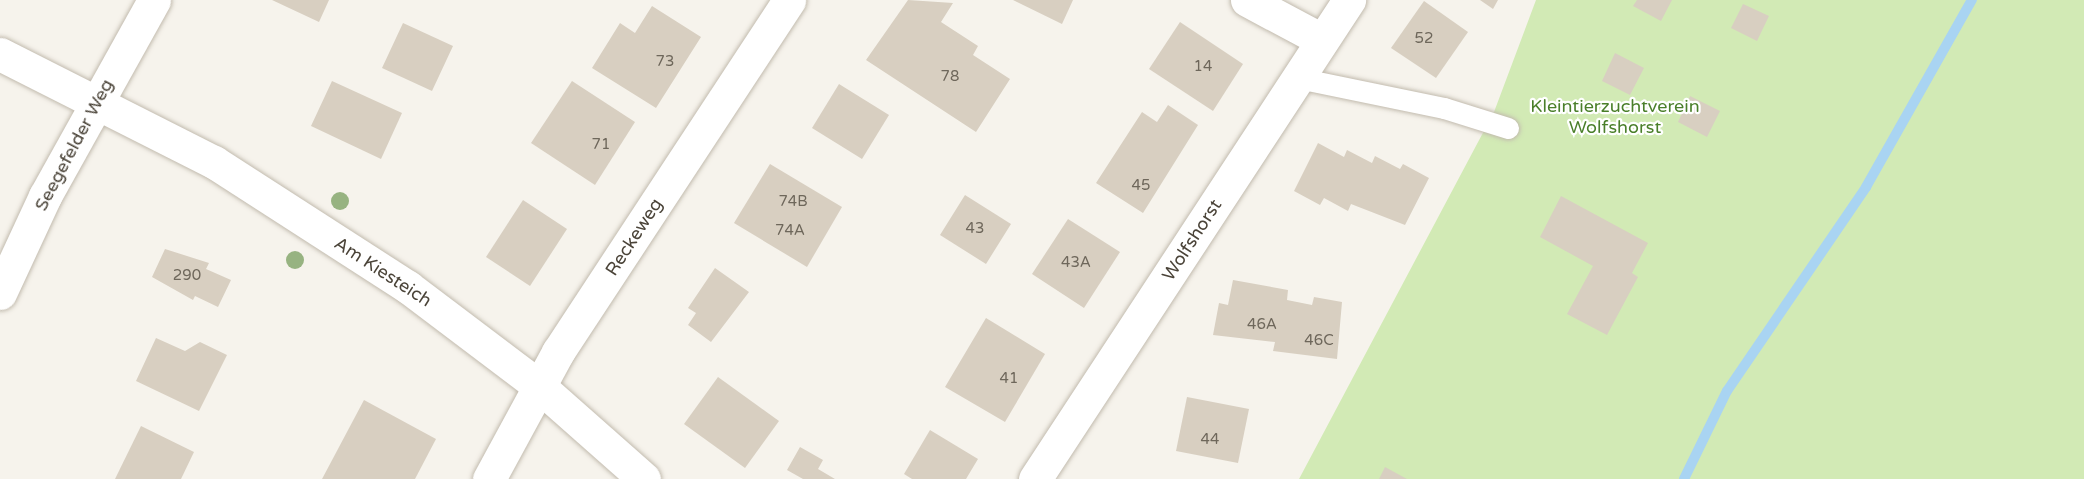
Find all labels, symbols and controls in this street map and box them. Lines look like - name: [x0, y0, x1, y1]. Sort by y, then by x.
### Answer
- house number: 52: [1415, 30, 1433, 48]
- house number: 73: [656, 53, 674, 71]
- house number: 14: [1194, 58, 1212, 76]
- house number: 78: [941, 68, 959, 86]
- street label: Seegefelder Weg: [30, 75, 118, 215]
- park label: Kleintierzuchtverein Wolfshorst: [1530, 96, 1700, 138]
- house number: 71: [592, 136, 610, 154]
- house number: 45: [1132, 177, 1150, 195]
- house number: 74B: [778, 193, 808, 211]
- street label: Reckeweg: [601, 194, 667, 280]
- street label: Wolfshorst: [1158, 195, 1226, 285]
- house number: 43: [966, 220, 984, 238]
- house number: 74A: [775, 222, 805, 240]
- street label: Am Kiesteich: [330, 232, 436, 312]
- house number: 43A: [1061, 254, 1091, 272]
- house number: 290: [173, 267, 201, 285]
- house number: 46A: [1247, 316, 1277, 334]
- house number: 46C: [1304, 332, 1334, 350]
- house number: 41: [1000, 370, 1018, 388]
- house number: 44: [1201, 431, 1219, 449]

